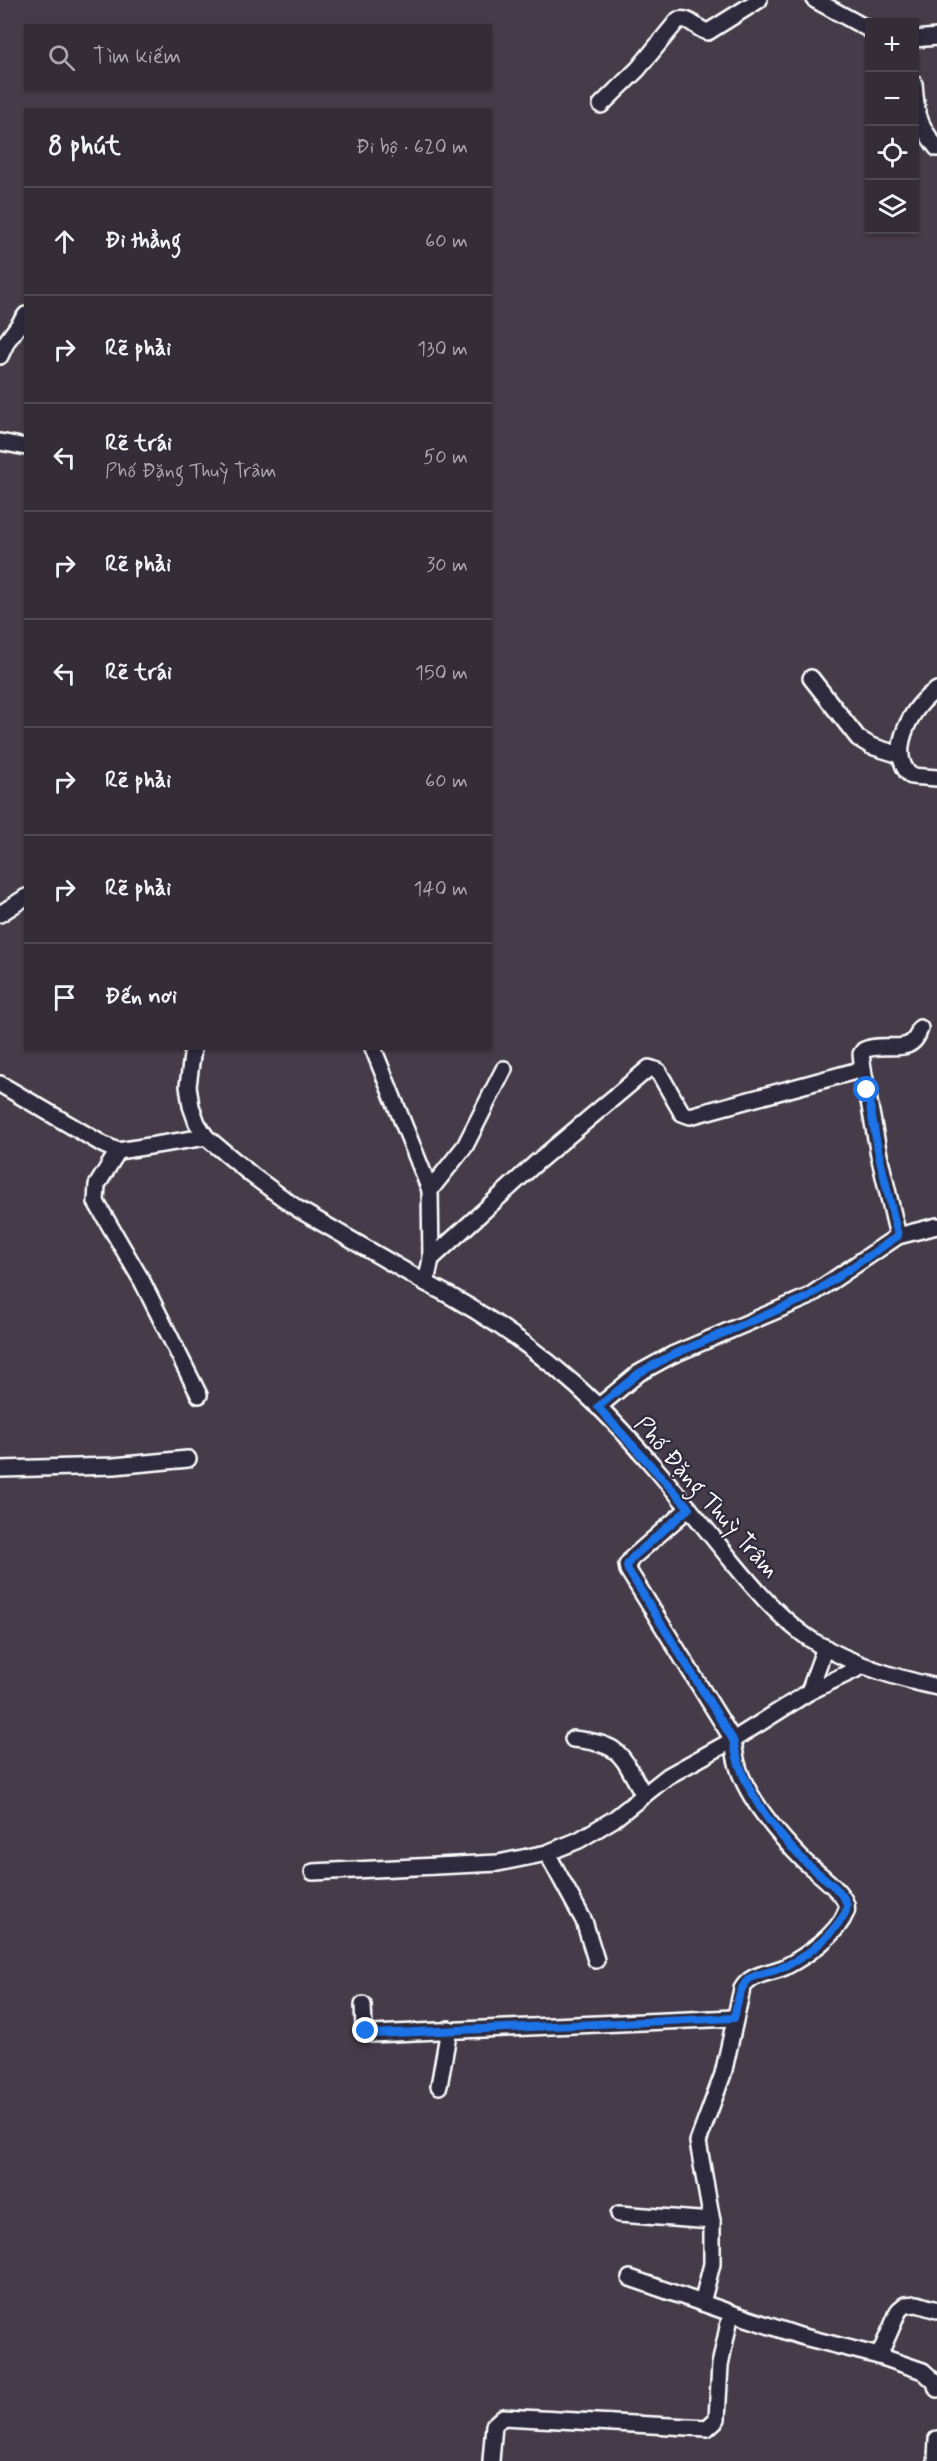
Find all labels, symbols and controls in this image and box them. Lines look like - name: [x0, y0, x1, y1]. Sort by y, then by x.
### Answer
- map controls: [865, 18, 919, 234]
- button: +: [865, 18, 919, 72]
- search box: [24, 24, 492, 90]
- icon: search: [45, 41, 78, 74]
- text: Tìm kiếm: [93, 43, 181, 71]
- button: −: [865, 72, 919, 126]
- button: locate: [865, 126, 919, 180]
- text: 8 phút: [48, 130, 121, 164]
- text: Đi bộ · 620 m: [356, 134, 468, 161]
- button: layers: [865, 180, 919, 234]
- icon: ahead: [48, 225, 81, 258]
- text: Đi thẳng: [105, 227, 181, 255]
- text: 60 m: [425, 228, 468, 255]
- icon: right: [48, 333, 81, 366]
- text: Rẽ phải: [105, 335, 171, 363]
- text: 130 m: [417, 336, 468, 363]
- text: Rẽ trái: [105, 430, 172, 458]
- icon: left: [48, 441, 81, 474]
- text: 50 m: [423, 444, 468, 471]
- text: Phố Đặng Thuỳ Trâm: [105, 458, 277, 485]
- icon: right: [48, 549, 81, 582]
- text: Rẽ phải: [105, 551, 171, 579]
- text: 30 m: [426, 552, 468, 579]
- icon: left: [48, 657, 81, 690]
- text: Rẽ trái: [105, 659, 172, 687]
- text: 150 m: [415, 660, 468, 687]
- icon: right: [48, 765, 81, 798]
- text: Rẽ phải: [105, 767, 171, 795]
- text: 60 m: [425, 768, 468, 795]
- icon: right: [48, 873, 81, 906]
- text: Rẽ phải: [105, 875, 171, 903]
- text: 140 m: [414, 876, 468, 903]
- icon: arrive: [48, 981, 81, 1014]
- text: Đến nơi: [105, 983, 177, 1011]
- route start: [853, 1076, 879, 1102]
- street label: Phố Đặng Thuỳ Trâm: [624, 1410, 785, 1588]
- route end: [352, 2017, 378, 2043]

